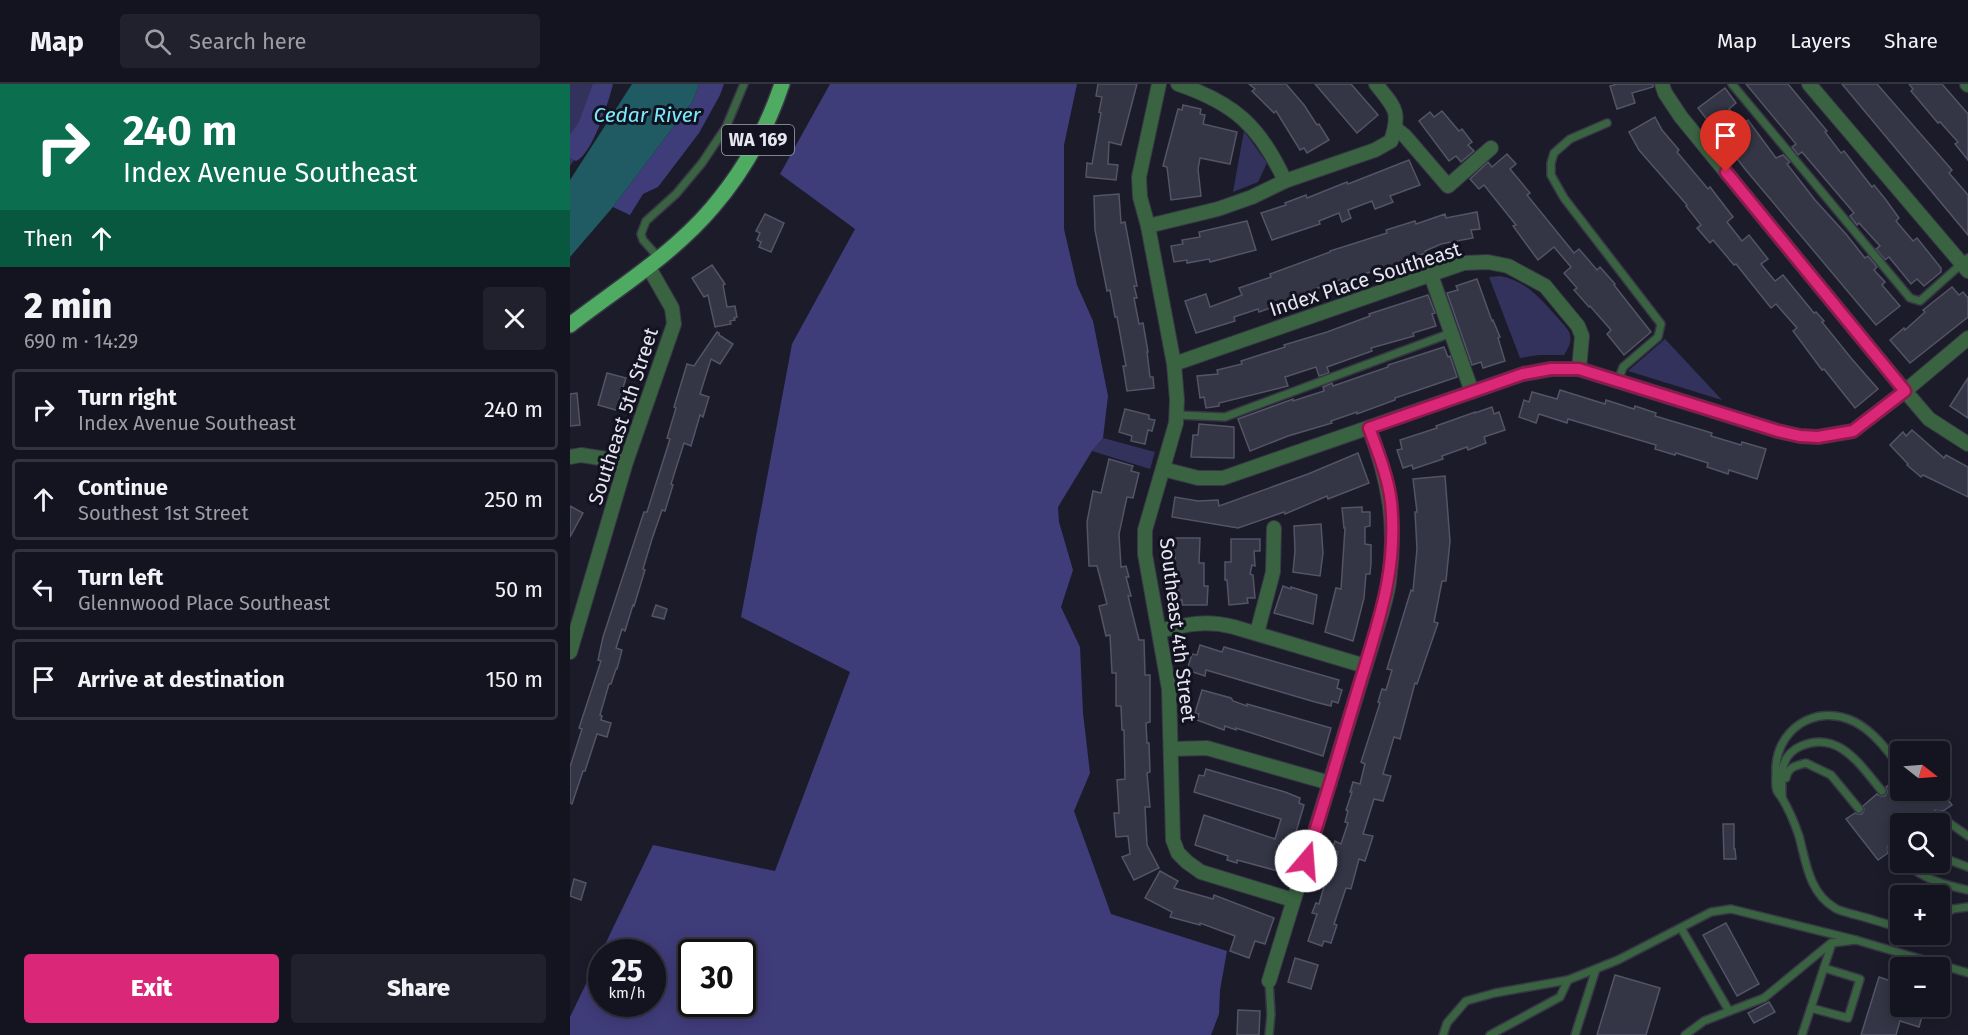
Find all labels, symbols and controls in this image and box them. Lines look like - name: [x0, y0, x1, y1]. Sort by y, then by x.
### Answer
- search box: [120, 14, 540, 68]
- text: Map: [30, 25, 84, 58]
- icon: search: [141, 25, 174, 58]
- text: Search here: [189, 28, 307, 55]
- text: Map: [1717, 28, 1757, 54]
- text: Layers: [1790, 28, 1851, 54]
- text: Share: [1884, 28, 1938, 54]
- water label: Cedar River: [593, 102, 702, 128]
- text: 240 m: [123, 106, 237, 156]
- icon: right: [24, 108, 102, 186]
- pin: [1700, 110, 1751, 172]
- icon: arrive: [1709, 119, 1742, 152]
- road number: WA 169: [722, 125, 794, 155]
- text: Index Avenue Southeast: [123, 157, 417, 189]
- icon: ahead: [85, 222, 118, 255]
- text: Then: [24, 225, 73, 252]
- street label: Index Place Southeast: [1266, 236, 1464, 321]
- text: 2 min: [24, 284, 112, 328]
- button: close: [483, 287, 546, 350]
- street label: Southeast 5th Street: [583, 324, 663, 508]
- text: 690 m · 14:29: [24, 329, 138, 353]
- text: Turn right: [78, 384, 177, 411]
- icon: right: [27, 393, 60, 426]
- text: 240 m: [484, 396, 543, 423]
- text: Index Avenue Southeast: [78, 411, 296, 435]
- text: Continue: [78, 474, 168, 501]
- icon: ahead: [27, 483, 60, 516]
- text: 250 m: [484, 486, 543, 513]
- text: Southest 1st Street: [78, 501, 249, 525]
- street label: Southeast 4th Street: [1155, 536, 1201, 724]
- text: Turn left: [78, 564, 163, 591]
- icon: left: [27, 573, 60, 606]
- text: 50 m: [495, 576, 543, 603]
- text: Glennwood Place Southeast: [78, 591, 330, 615]
- icon: arrive: [27, 663, 60, 696]
- text: Arrive at destination: [78, 666, 285, 693]
- text: 150 m: [485, 666, 543, 693]
- north arrow: [1890, 741, 1950, 801]
- map controls: [1890, 741, 1950, 1017]
- button: search: [1890, 813, 1950, 873]
- position arrow: [1274, 829, 1338, 893]
- button: +: [1890, 885, 1950, 945]
- speed limit sign: 30: [678, 939, 756, 1017]
- text: 25: [611, 953, 643, 989]
- button: Exit: [24, 954, 279, 1023]
- button: Share: [291, 954, 546, 1023]
- button: −: [1890, 957, 1950, 1017]
- text: km/h: [608, 984, 646, 1002]

